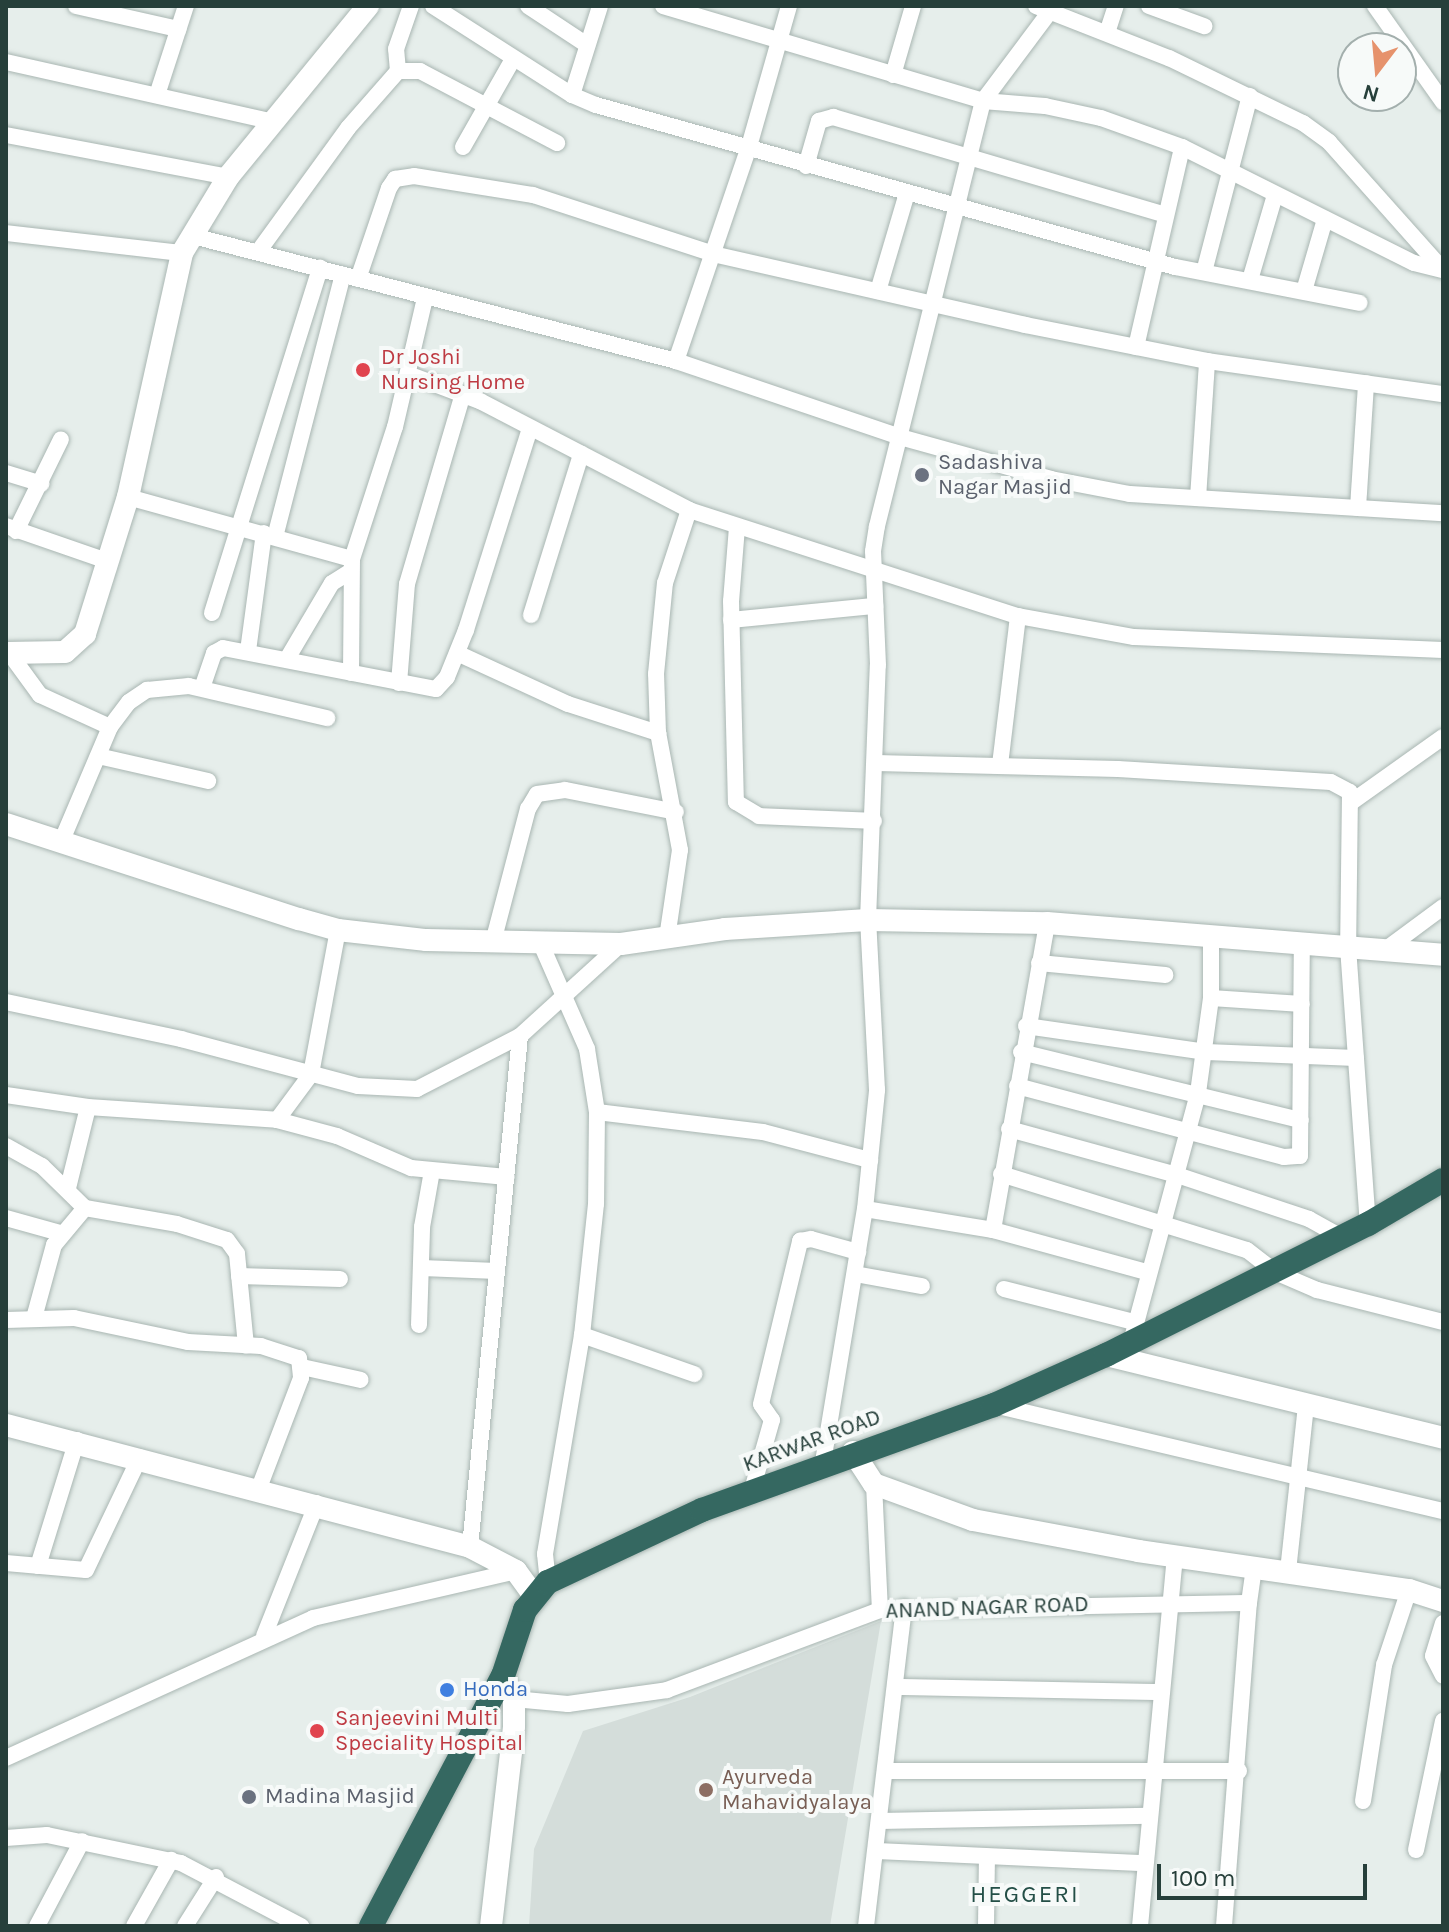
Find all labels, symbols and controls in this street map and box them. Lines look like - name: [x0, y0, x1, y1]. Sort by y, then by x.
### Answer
- north arrow: [1337, 32, 1417, 112]
- text: N: [1360, 78, 1382, 108]
- place label: Dr Joshi Nursing Home: [381, 344, 525, 396]
- marker: Dr Joshi Nursing Home: [352, 359, 374, 381]
- place label: Sadashiva Nagar Masjid: [938, 449, 1072, 500]
- marker: Sadashiva Nagar Masjid: [913, 466, 931, 484]
- street label: KARWAR ROAD: [740, 1404, 884, 1478]
- street label: ANAND NAGAR ROAD: [885, 1591, 1089, 1625]
- place label: Honda: [463, 1677, 528, 1703]
- marker: Honda: [438, 1681, 456, 1699]
- place label: Sanjeevini Multi Speciality Hospital: [335, 1705, 523, 1756]
- marker: Sanjeevini Multi Speciality Hospital: [306, 1720, 328, 1742]
- place label: Ayurveda Mahavidyalaya: [722, 1764, 872, 1816]
- marker: Ayurveda Mahavidyalaya: [697, 1781, 715, 1799]
- place label: Madina Masjid: [265, 1784, 415, 1810]
- marker: Madina Masjid: [240, 1788, 258, 1806]
- scale bar: [1161, 1848, 1371, 1898]
- text: 100 m: [1171, 1864, 1236, 1892]
- district label: HEGGERI: [970, 1881, 1080, 1909]

